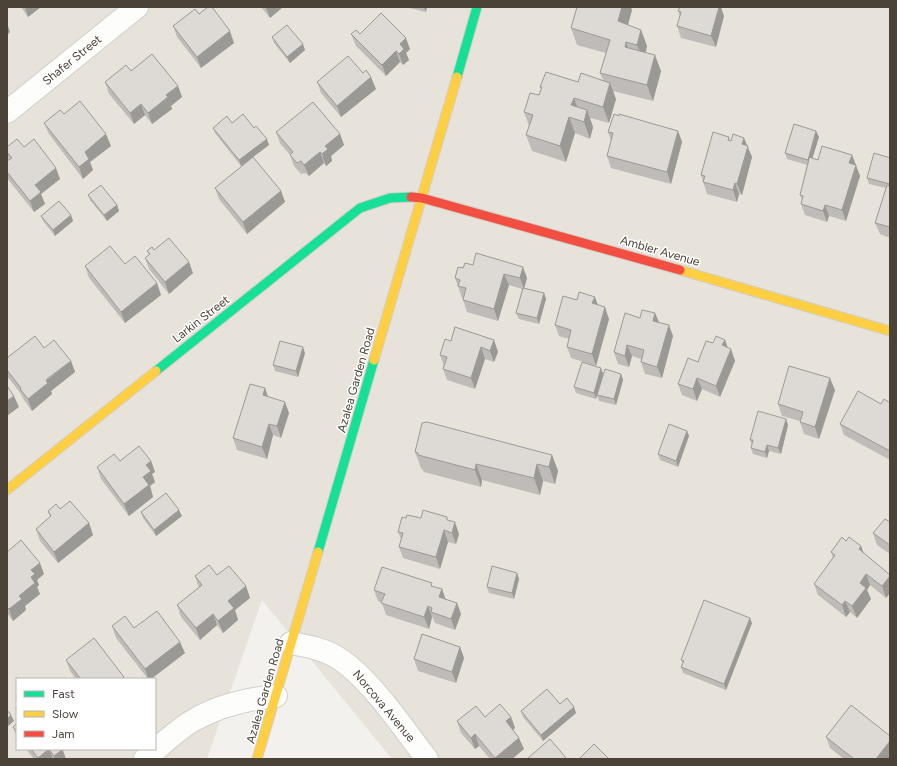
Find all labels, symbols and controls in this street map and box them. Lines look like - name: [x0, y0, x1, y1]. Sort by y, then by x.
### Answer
- street label: Shafer Street: [40, 32, 105, 88]
- street label: Ambler Avenue: [619, 233, 702, 269]
- street label: Larkin Street: [170, 292, 233, 346]
- street label: Azalea Garden Road: [334, 326, 378, 434]
- street label: Azalea Garden Road: [243, 637, 287, 745]
- street label: Norcova Avenue: [350, 667, 418, 745]
- legend: [16, 678, 156, 750]
- text: Fast: [52, 687, 75, 701]
- text: Slow: [52, 707, 79, 721]
- text: Jam: [52, 727, 75, 741]

